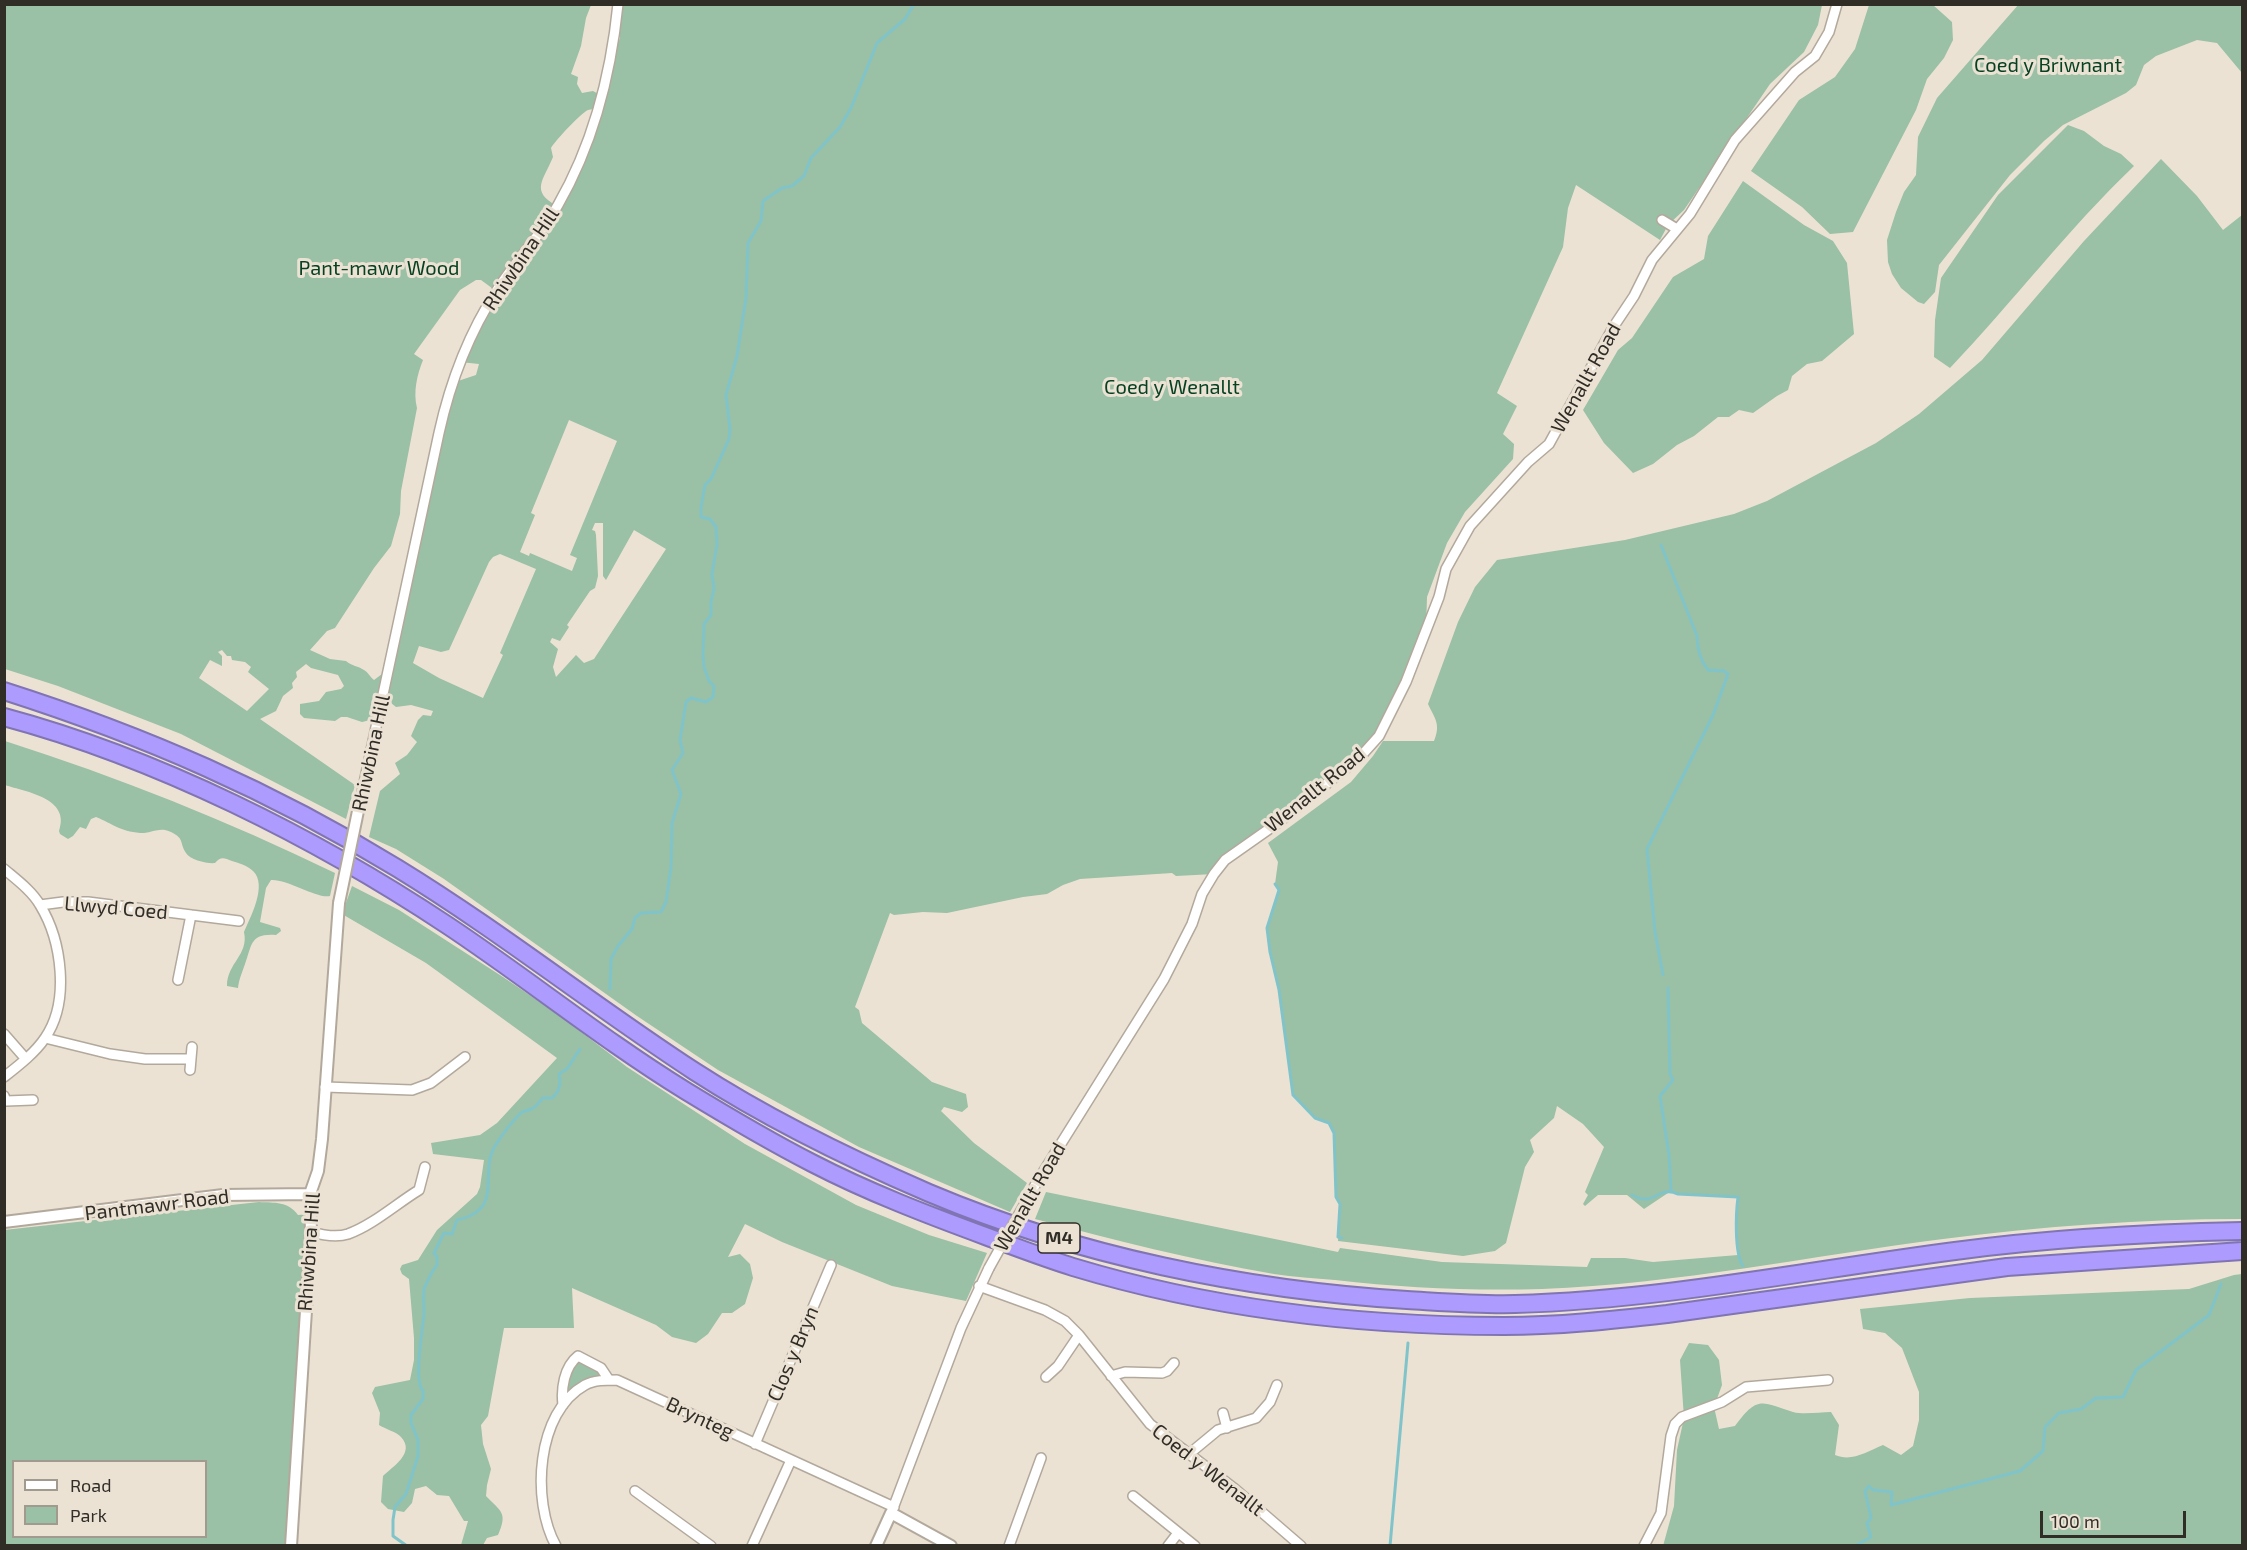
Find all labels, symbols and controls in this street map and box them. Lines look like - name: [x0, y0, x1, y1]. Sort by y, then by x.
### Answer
- park label: Coed y Briwnant: [1974, 53, 2122, 77]
- street label: Rhiwbina Hill: [478, 203, 564, 315]
- park label: Pant-mawr Wood: [298, 256, 460, 280]
- street label: Wenallt Road: [1546, 319, 1626, 437]
- park label: Coed y Wenallt: [1104, 375, 1240, 399]
- street label: Rhiwbina Hill: [347, 692, 395, 814]
- street label: Wenallt Road: [1260, 742, 1370, 838]
- street label: Llwyd Coed: [63, 892, 169, 924]
- street label: Wenallt Road: [989, 1138, 1071, 1256]
- street label: Pantmawr Road: [83, 1184, 231, 1226]
- street label: Rhiwbina Hill: [293, 1192, 325, 1312]
- road number: M4: [1038, 1223, 1080, 1253]
- street label: Clos y Bryn: [762, 1303, 824, 1405]
- street label: Brynteg: [662, 1392, 738, 1444]
- street label: Coed y Wenallt: [1147, 1419, 1269, 1521]
- legend: [12, 1460, 207, 1538]
- text: Road: [70, 1474, 111, 1496]
- scale bar: [2043, 1499, 2188, 1537]
- text: Park: [70, 1504, 107, 1526]
- text: 100 m: [2051, 1510, 2100, 1532]

